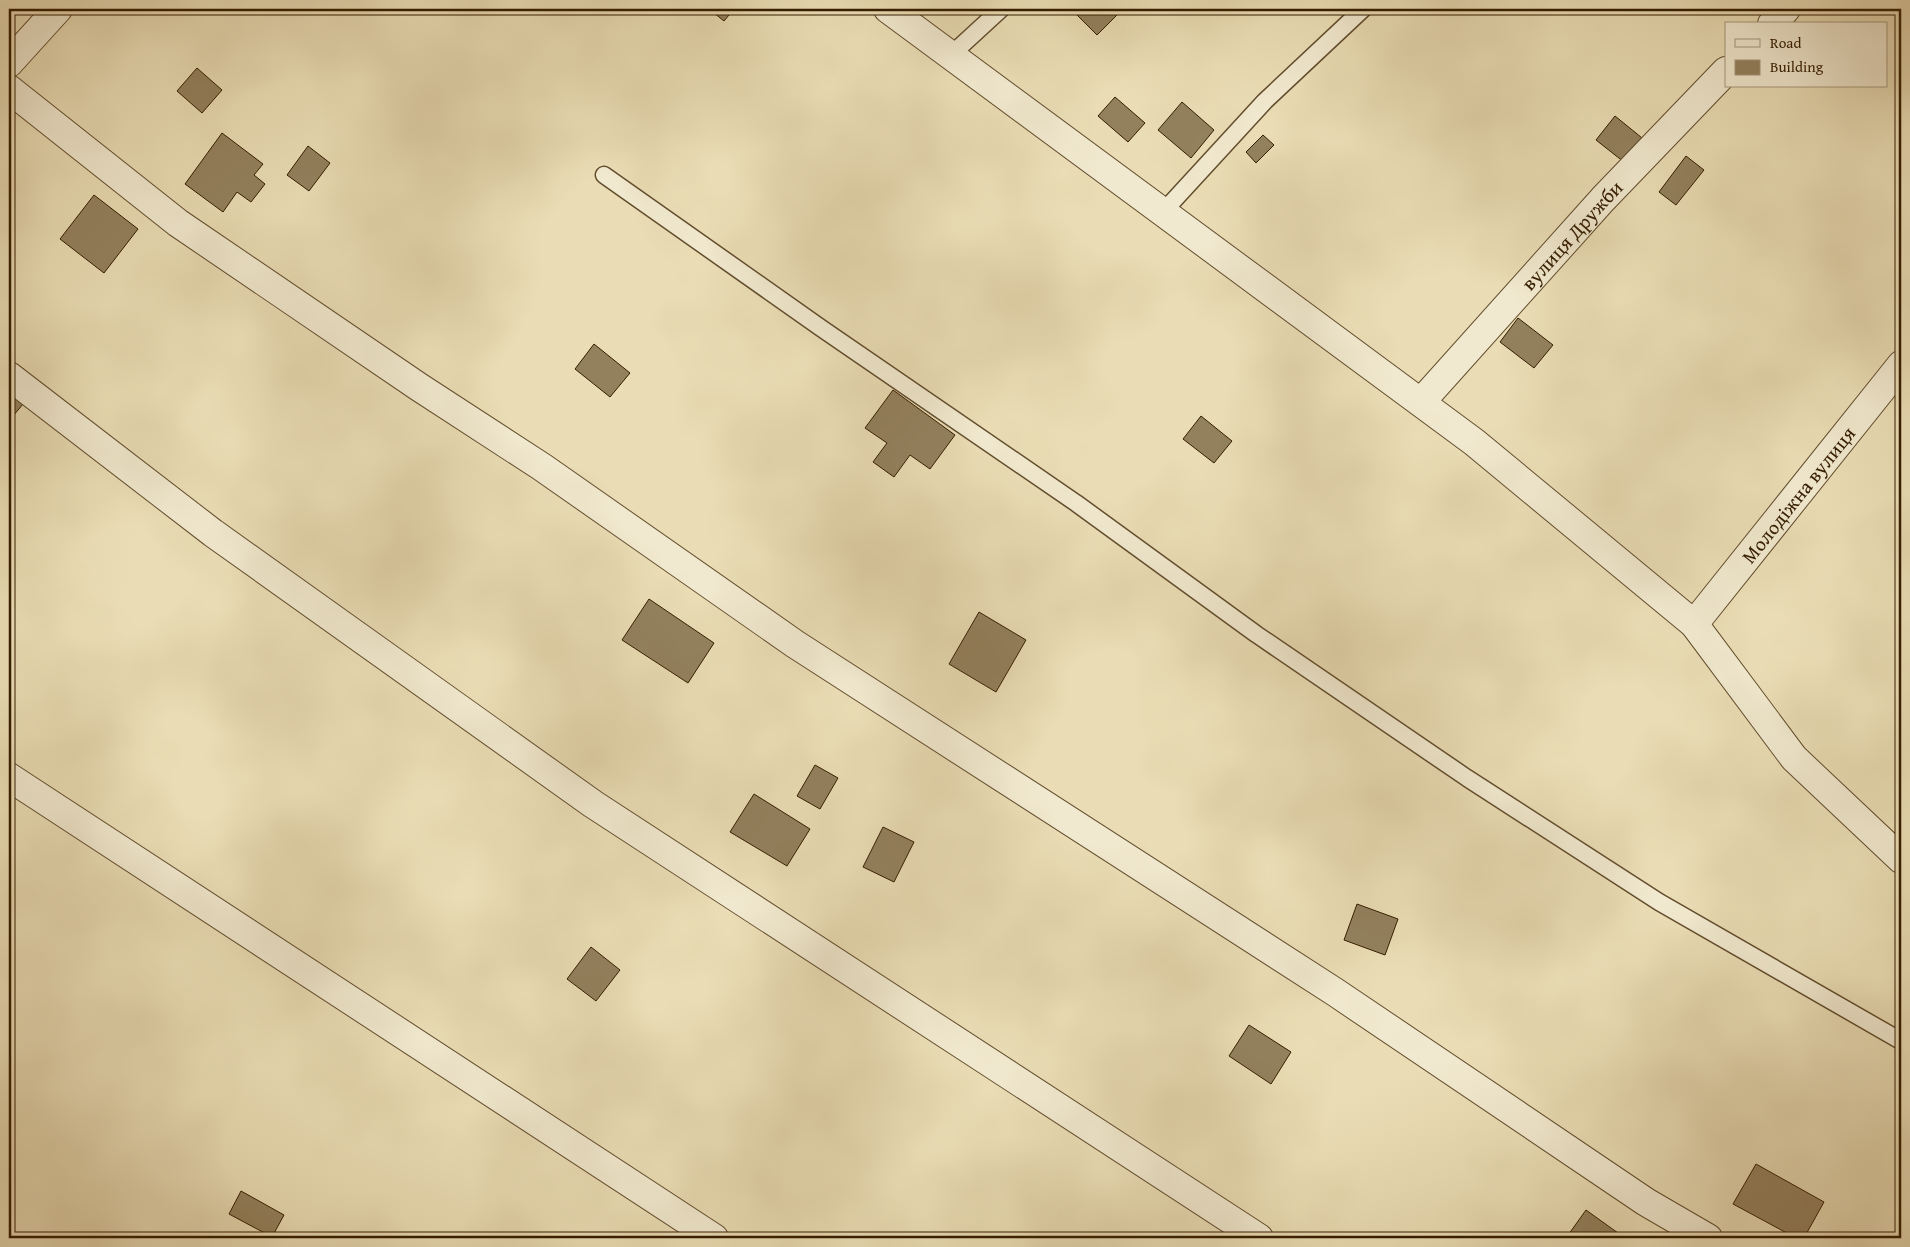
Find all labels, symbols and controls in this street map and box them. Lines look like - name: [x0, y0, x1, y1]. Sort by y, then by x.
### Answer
- legend: [1725, 22, 1888, 88]
- text: Road: [1770, 32, 1801, 53]
- text: Building: [1770, 56, 1824, 77]
- street label: вулиця Дружби: [1514, 173, 1629, 296]
- street label: Молодіжна вулиця: [1734, 420, 1861, 569]

